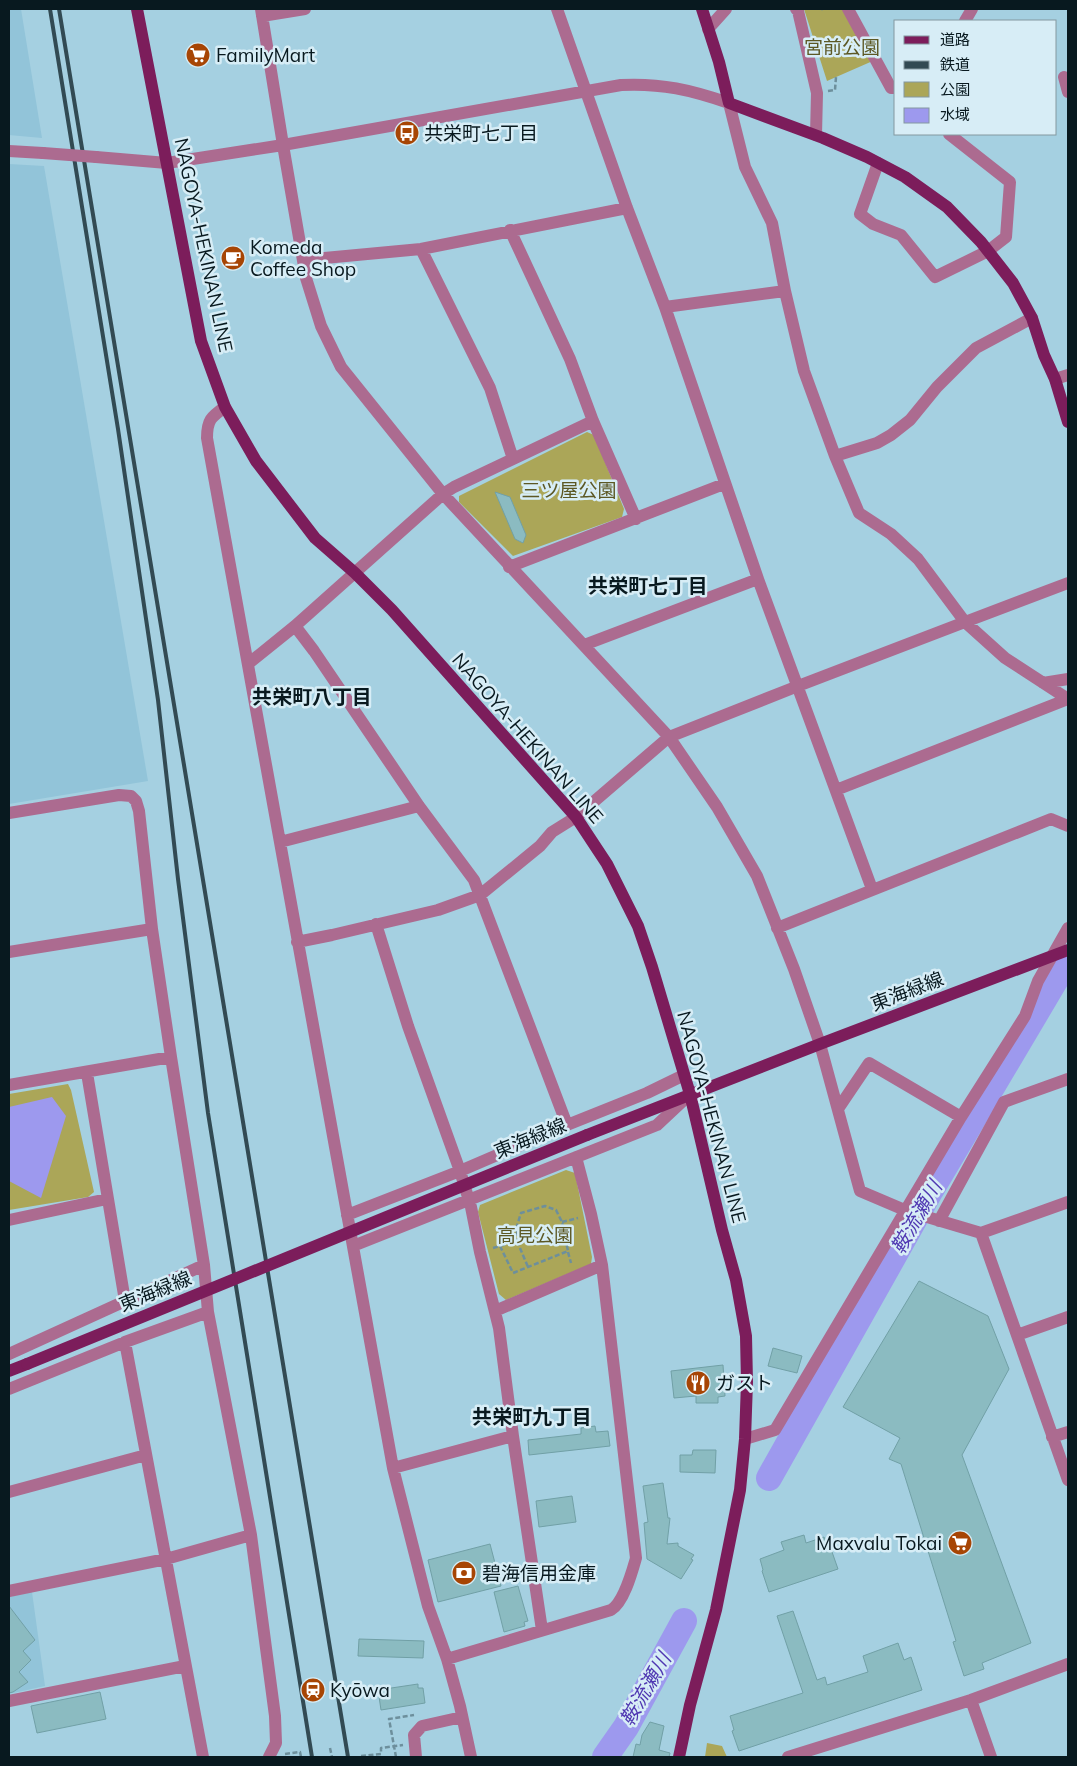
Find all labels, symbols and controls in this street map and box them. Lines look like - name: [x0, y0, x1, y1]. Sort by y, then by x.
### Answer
- legend: [894, 20, 1057, 135]
- text: 道路: [940, 30, 970, 49]
- park label: 宮前公園: [804, 35, 880, 59]
- supermarket icon: FamilyMart: [185, 42, 211, 68]
- place label: FamilyMart: [216, 43, 316, 67]
- text: 鉄道: [940, 55, 970, 74]
- text: 公園: [940, 80, 970, 99]
- text: 水域: [940, 105, 970, 124]
- bus stop icon: 共栄町七丁目: [394, 120, 420, 146]
- place label: 共栄町七丁目: [424, 121, 538, 145]
- street label: NAGOYA-HEKINAN LINE: [170, 136, 238, 354]
- place label: Komeda Coffee Shop: [250, 235, 356, 281]
- cafe icon: Komeda Coffee Shop: [220, 245, 246, 271]
- park label: 三ツ屋公園: [521, 478, 617, 502]
- district label: 共栄町七丁目: [588, 573, 708, 598]
- street label: NAGOYA-HEKINAN LINE: [447, 648, 609, 828]
- district label: 共栄町八丁目: [252, 684, 372, 709]
- street label: 東海緑線: [867, 966, 947, 1016]
- street label: NAGOYA-HEKINAN LINE: [672, 1008, 752, 1226]
- street label: 東海緑線: [490, 1113, 570, 1163]
- water label: 鞍流瀬川: [885, 1174, 948, 1258]
- park label: 高見公園: [497, 1223, 573, 1247]
- street label: 東海緑線: [115, 1266, 195, 1316]
- restaurant icon: ガスト: [685, 1370, 711, 1396]
- place label: ガスト: [716, 1371, 773, 1395]
- district label: 共栄町九丁目: [472, 1404, 592, 1429]
- supermarket icon: Maxvalu Tokai: [947, 1530, 973, 1556]
- place label: Maxvalu Tokai: [816, 1531, 942, 1555]
- bank icon: 碧海信用金庫: [451, 1560, 477, 1586]
- place label: 碧海信用金庫: [482, 1561, 596, 1585]
- water label: 鞍流瀬川: [614, 1646, 677, 1730]
- station icon: Kyōwa: [300, 1677, 326, 1703]
- place label: Kyōwa: [330, 1678, 390, 1702]

